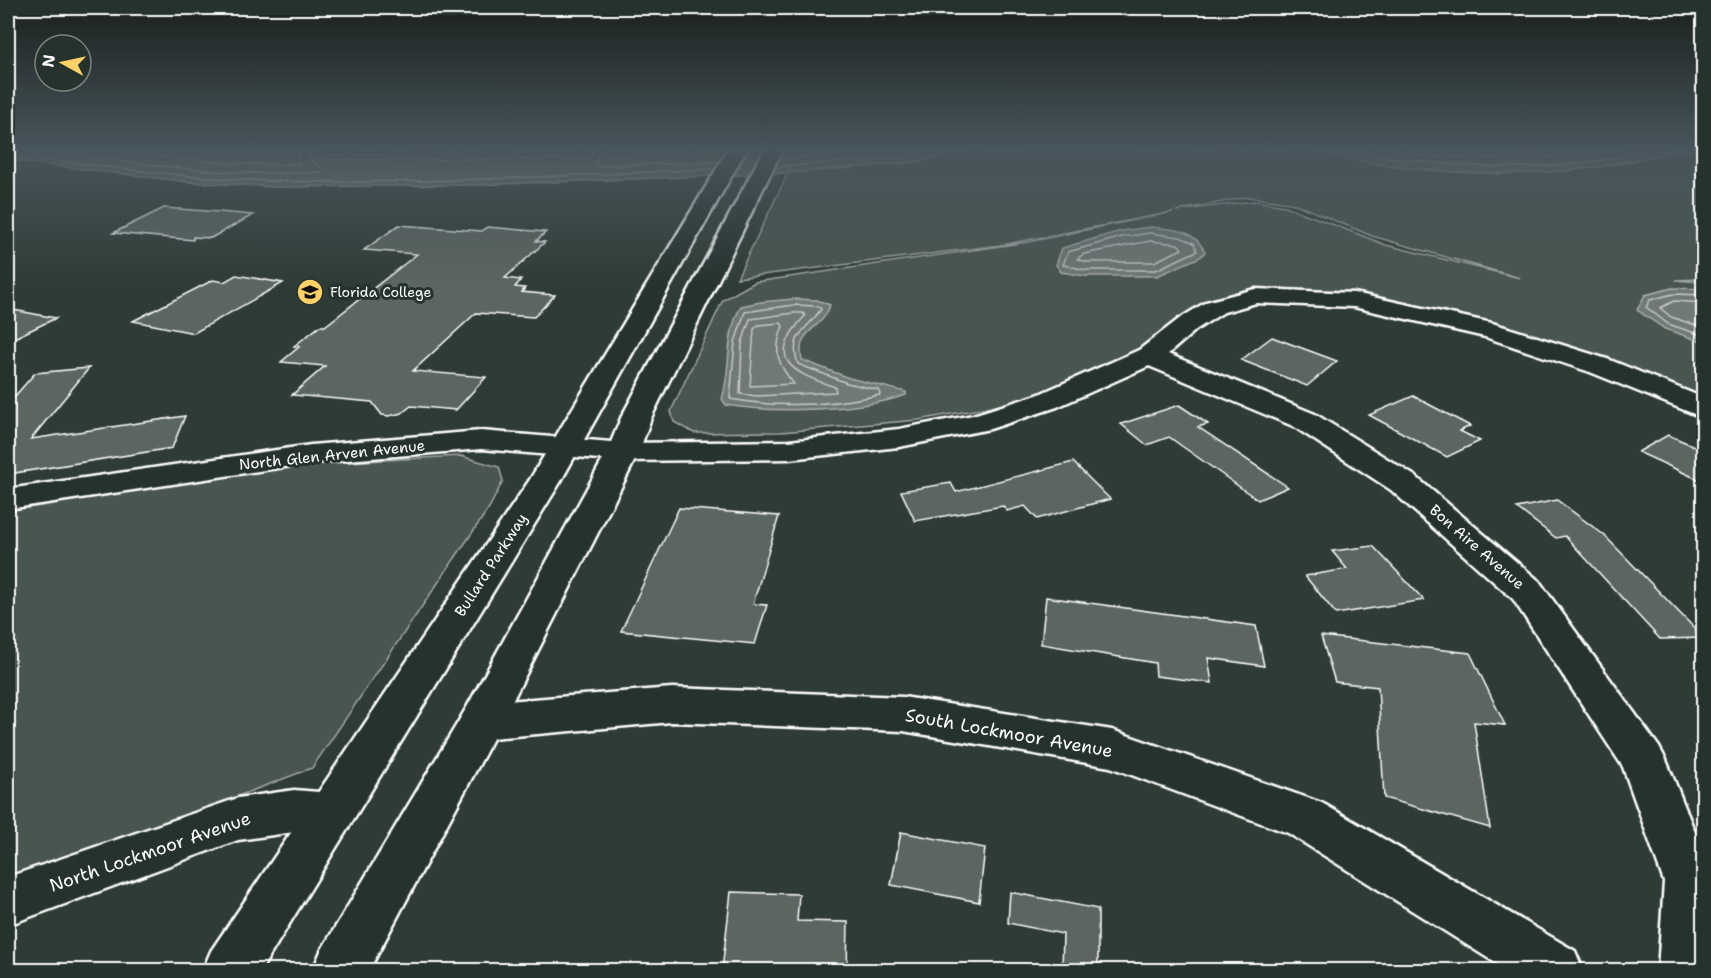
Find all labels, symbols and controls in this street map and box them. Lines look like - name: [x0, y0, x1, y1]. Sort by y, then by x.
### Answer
- north arrow: [33, 33, 93, 93]
- text: N: [37, 53, 60, 69]
- school or university icon: Florida College: [295, 277, 325, 307]
- place label: Florida College: [330, 283, 431, 301]
- street label: North Glen Arven Avenue: [238, 435, 426, 475]
- street label: Bon Aire Avenue: [1425, 500, 1529, 594]
- street label: Bullard Parkway: [450, 510, 532, 620]
- street label: South Lockmoor Avenue: [903, 703, 1115, 763]
- street label: North Lockmoor Avenue: [46, 806, 254, 898]

